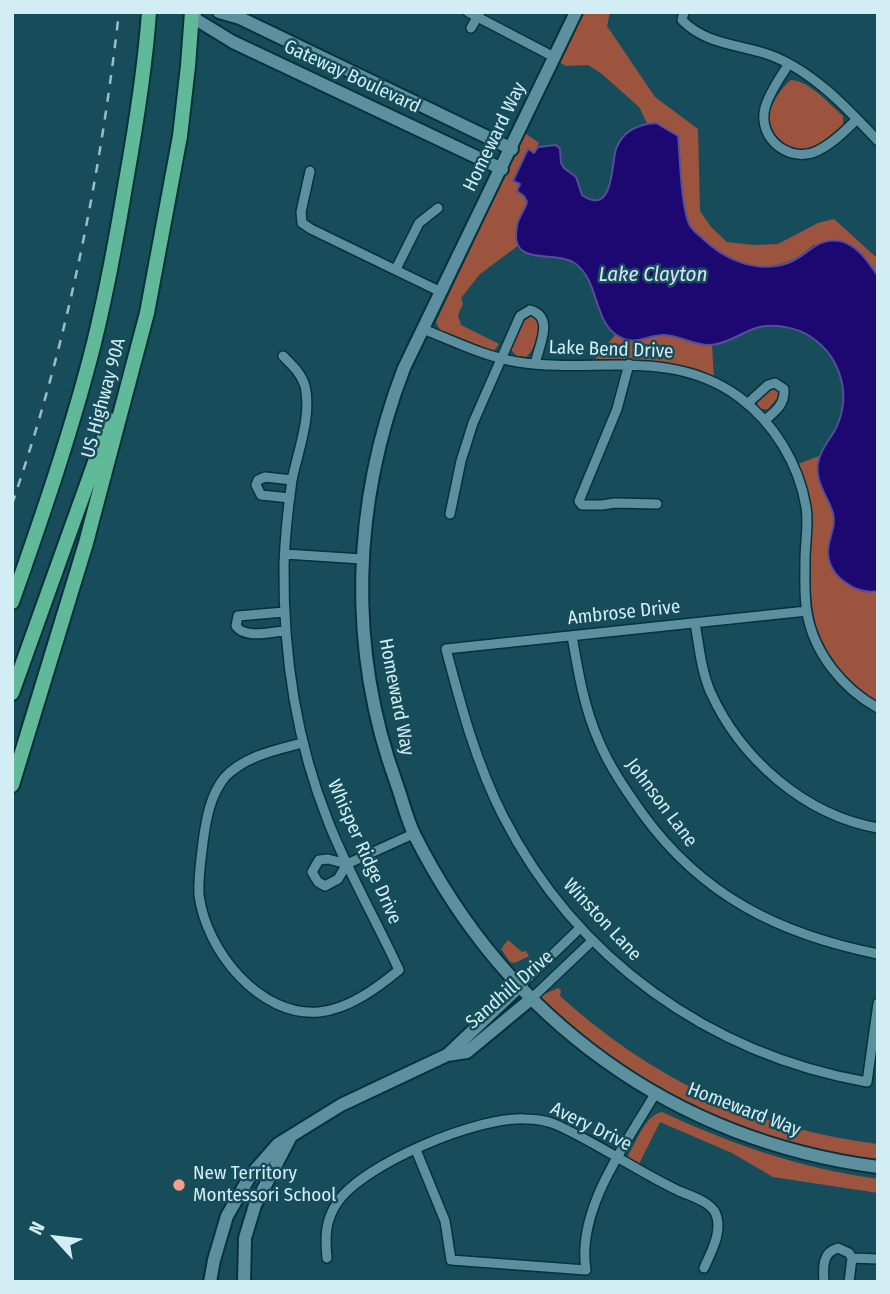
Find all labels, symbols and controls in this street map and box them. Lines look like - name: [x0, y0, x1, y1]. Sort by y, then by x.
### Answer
- street label: Gateway Boulevard: [280, 35, 424, 119]
- street label: Homeward Way: [459, 79, 531, 195]
- water label: Lake Clayton: [598, 262, 708, 288]
- street label: US Highway 90A: [77, 335, 131, 461]
- street label: Lake Bend Drive: [548, 336, 674, 364]
- street label: Ambrose Drive: [567, 596, 681, 630]
- street label: Homeward Way: [373, 636, 419, 758]
- street label: Johnson Lane: [620, 754, 702, 852]
- street label: Whisper Ridge Drive: [322, 776, 406, 928]
- street label: Winston Lane: [558, 874, 646, 966]
- street label: Sandhill Drive: [462, 946, 558, 1034]
- street label: Homeward Way: [684, 1078, 804, 1142]
- street label: Avery Drive: [547, 1098, 635, 1156]
- place label: New Territory Montessori School: [193, 1163, 336, 1207]
- marker: New Territory Montessori School: [171, 1177, 187, 1193]
- north arrow: [21, 1203, 91, 1273]
- text: N: [24, 1218, 50, 1239]

